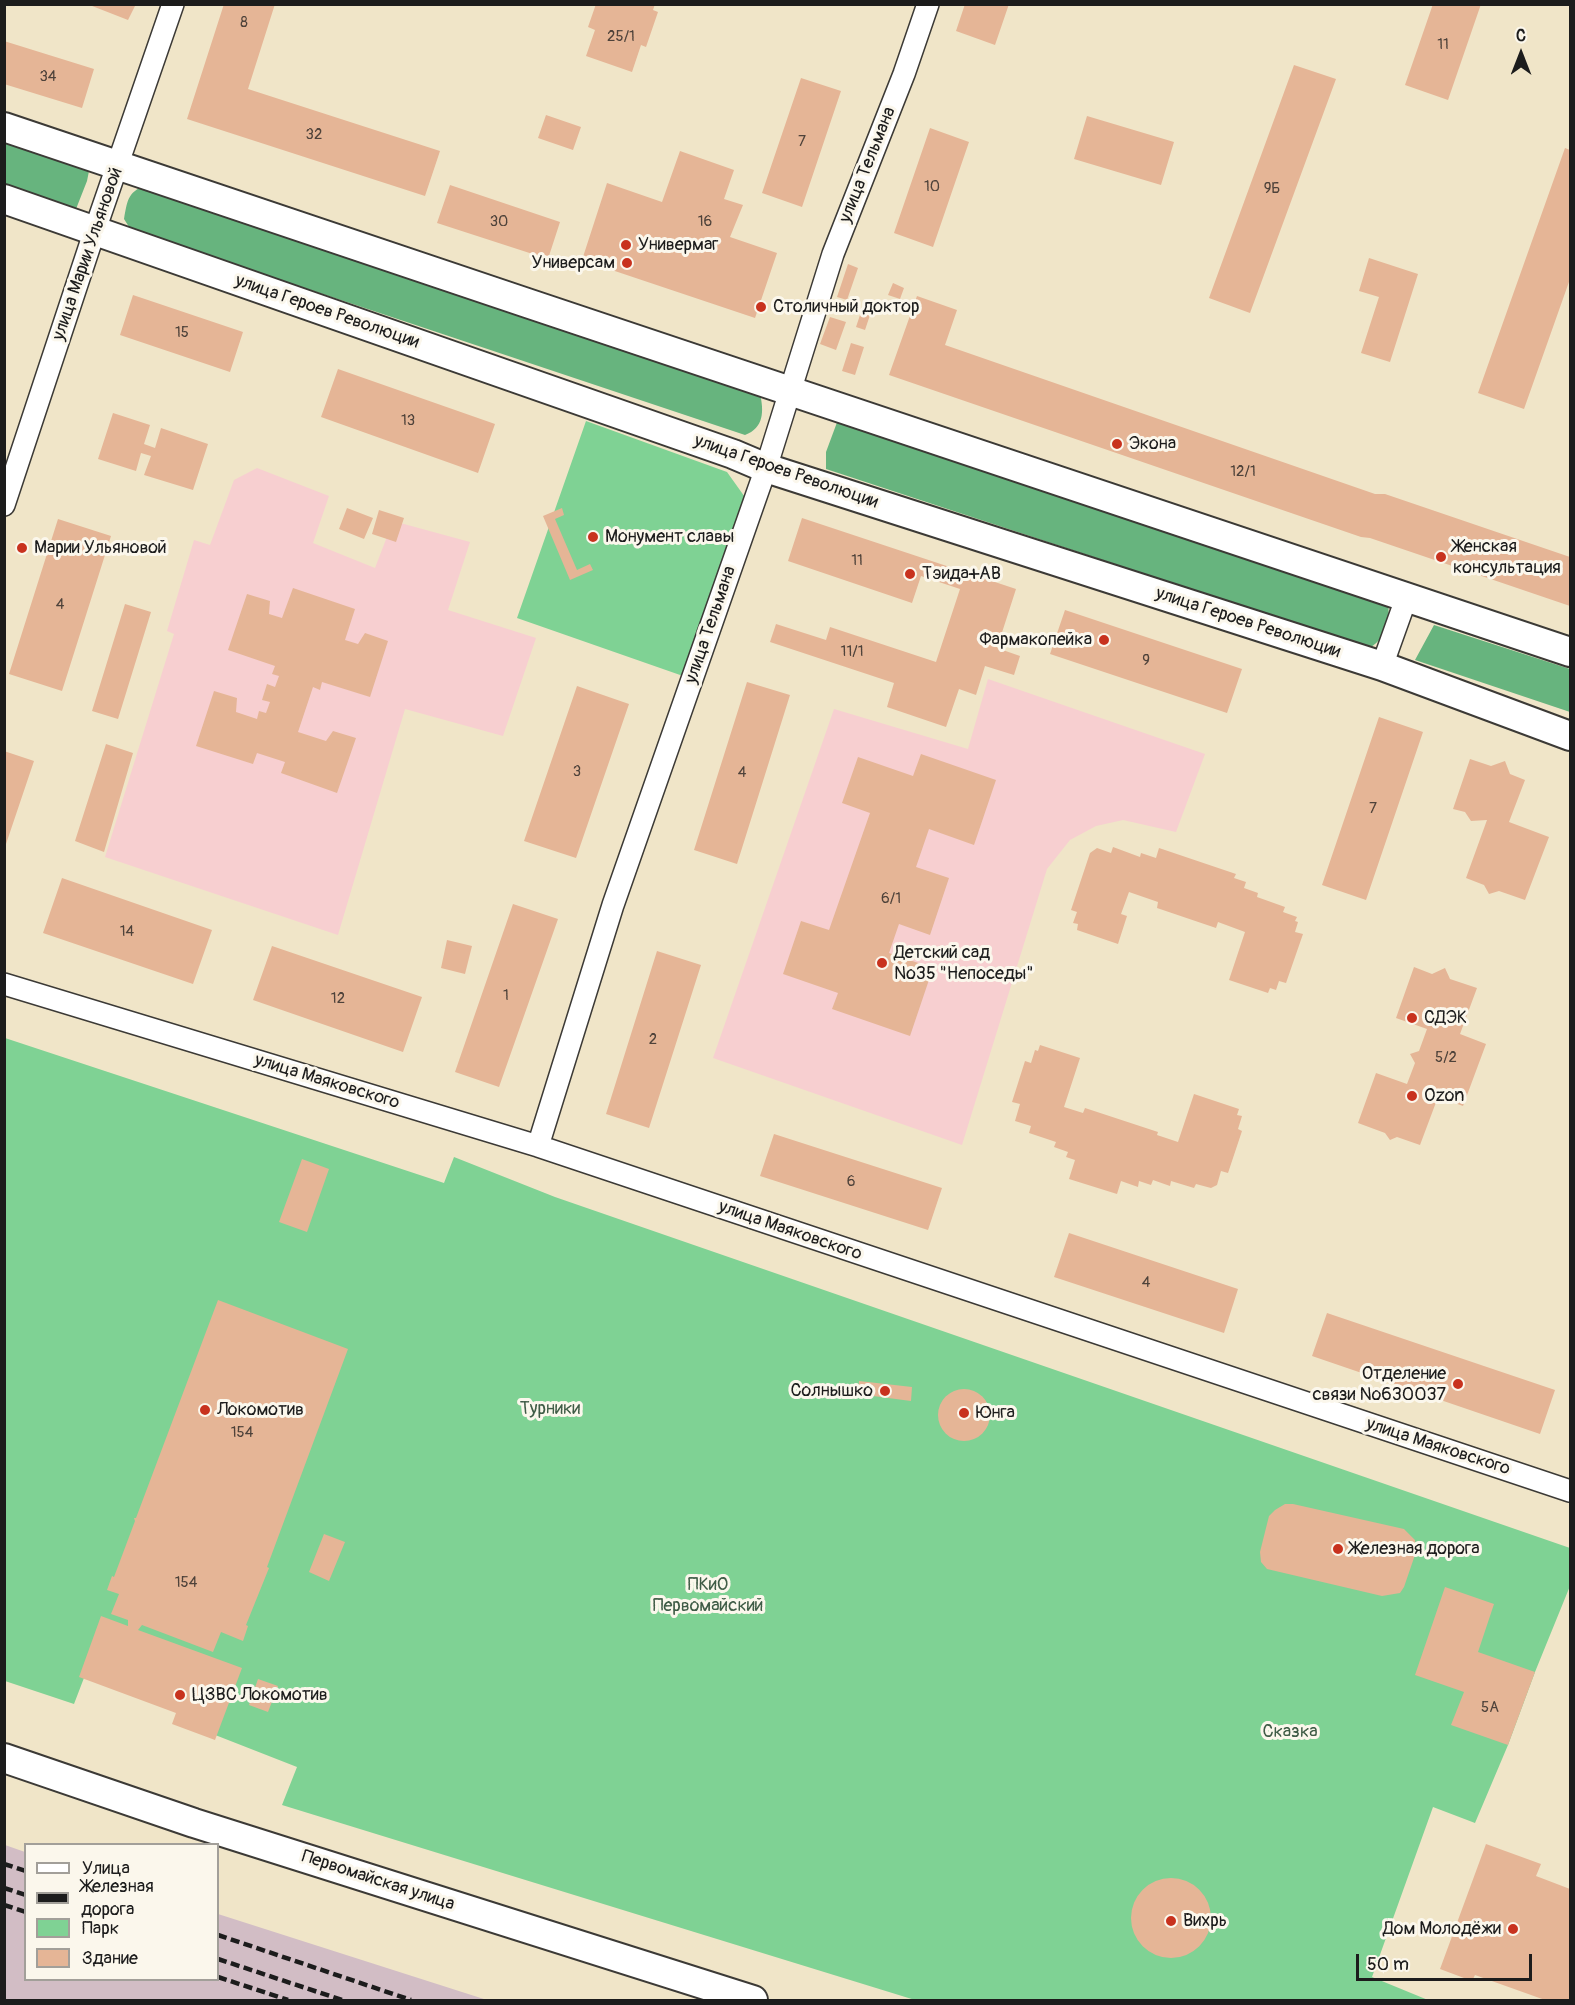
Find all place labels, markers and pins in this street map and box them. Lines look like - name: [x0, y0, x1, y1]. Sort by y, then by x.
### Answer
- place label: Универмаг: [638, 234, 718, 256]
- marker: Универмаг: [619, 238, 633, 252]
- place label: Универсам: [532, 252, 615, 274]
- marker: Универсам: [620, 256, 634, 270]
- place label: Столичный доктор: [773, 296, 919, 318]
- marker: Столичный доктор: [754, 300, 768, 314]
- place label: Экона: [1129, 433, 1176, 455]
- marker: Экона: [1110, 437, 1124, 451]
- place label: Монумент славы: [605, 526, 734, 548]
- marker: Монумент славы: [586, 530, 600, 544]
- place label: Женская консультация: [1453, 536, 1561, 578]
- place label: Марии Ульяновой: [34, 537, 167, 559]
- marker: Марии Ульяновой: [15, 541, 29, 555]
- marker: Женская консультация: [1434, 550, 1448, 564]
- place label: Тэида+АВ: [922, 563, 1001, 585]
- marker: Тэида+АВ: [903, 567, 917, 581]
- place label: Фармакопейка: [980, 629, 1092, 651]
- marker: Фармакопейка: [1097, 633, 1111, 647]
- place label: Детский сад №35 "Непоседы": [894, 942, 1034, 984]
- marker: Детский сад №35 "Непоседы": [875, 956, 889, 970]
- place label: СДЭК: [1424, 1007, 1467, 1029]
- marker: СДЭК: [1405, 1011, 1419, 1025]
- place label: Ozon: [1424, 1085, 1464, 1107]
- marker: Ozon: [1405, 1089, 1419, 1103]
- place label: Отделение связи №630037: [1312, 1363, 1446, 1406]
- marker: Отделение связи №630037: [1451, 1377, 1465, 1391]
- place label: Солнышко: [791, 1380, 873, 1402]
- marker: Солнышко: [878, 1384, 892, 1398]
- place label: Локомотив: [217, 1399, 304, 1421]
- place label: Юнга: [976, 1402, 1015, 1424]
- marker: Локомотив: [198, 1403, 212, 1417]
- marker: Юнга: [957, 1406, 971, 1420]
- place label: Железная дорога: [1350, 1538, 1480, 1560]
- marker: Железная дорога: [1331, 1542, 1345, 1556]
- place label: ЦЗВС Локомотив: [192, 1684, 328, 1706]
- marker: ЦЗВС Локомотив: [173, 1688, 187, 1702]
- place label: Вихрь: [1183, 1910, 1227, 1932]
- marker: Вихрь: [1164, 1914, 1178, 1928]
- place label: Дом Молодёжи: [1383, 1918, 1501, 1940]
- marker: Дом Молодёжи: [1506, 1922, 1520, 1936]

